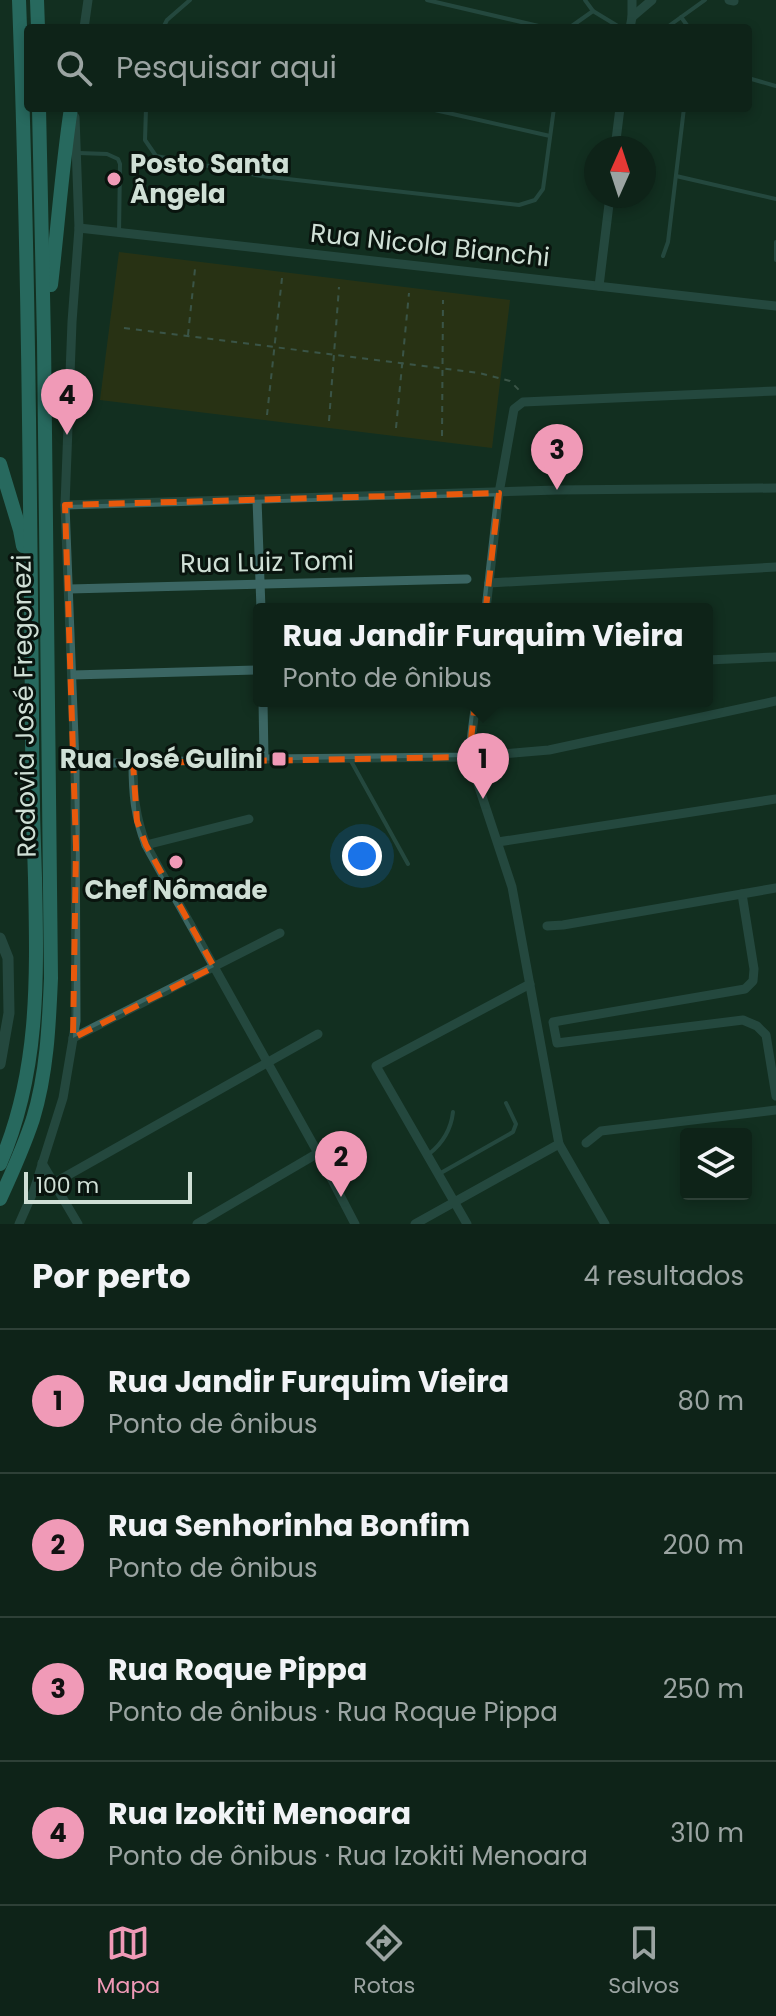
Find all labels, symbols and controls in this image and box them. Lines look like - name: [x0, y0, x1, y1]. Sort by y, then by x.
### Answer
- search box: [24, 24, 752, 112]
- icon: search: [52, 46, 96, 90]
- text: Pesquisar aqui: [116, 46, 337, 89]
- north arrow: [584, 136, 656, 208]
- place label: Posto Santa Ângela: [130, 146, 289, 212]
- marker: Posto Santa Ângela: [105, 170, 123, 188]
- street label: Rua Nicola Bianchi: [309, 215, 551, 275]
- pin: 4: [41, 369, 93, 435]
- pin: 3: [531, 424, 583, 490]
- street label: Rua Luiz Tomi: [180, 542, 354, 582]
- street label: Rodovia José Fregonezi: [3, 554, 45, 858]
- popup: [253, 603, 713, 707]
- text: Rua Jandir Furquim Vieira: [282, 614, 684, 657]
- text: Ponto de ônibus: [282, 660, 492, 696]
- pin: 1: [457, 733, 509, 799]
- place label: Rua José Gulini: [60, 741, 263, 777]
- marker: Rua José Gulini: [270, 750, 288, 768]
- your location: [342, 836, 382, 876]
- marker: Chef Nômade: [167, 853, 185, 871]
- place label: Chef Nômade: [84, 872, 268, 908]
- map controls: [680, 1128, 752, 1200]
- button: layers: [680, 1128, 752, 1200]
- pin: 2: [315, 1131, 367, 1197]
- scale bar: [24, 1168, 192, 1204]
- text: 100 m: [36, 1170, 99, 1201]
- text: Por perto: [32, 1252, 191, 1300]
- text: 4 resultados: [583, 1258, 744, 1294]
- text: Rua Jandir Furquim Vieira: [108, 1360, 509, 1403]
- text: 1: [53, 1383, 63, 1419]
- text: 80 m: [678, 1383, 744, 1419]
- text: Ponto de ônibus: [108, 1406, 317, 1442]
- text: Rua Senhorinha Bonfim: [108, 1504, 470, 1547]
- text: 2: [51, 1527, 65, 1563]
- text: 200 m: [663, 1527, 744, 1563]
- text: Ponto de ônibus: [108, 1550, 317, 1586]
- text: Rua Roque Pippa: [108, 1648, 367, 1691]
- text: 3: [50, 1671, 66, 1707]
- text: 250 m: [663, 1671, 744, 1707]
- text: Ponto de ônibus · Rua Roque Pippa: [108, 1694, 558, 1730]
- text: Rua Izokiti Menoara: [108, 1792, 411, 1835]
- text: 4: [49, 1815, 67, 1851]
- text: 310 m: [670, 1815, 744, 1851]
- text: Ponto de ônibus · Rua Izokiti Menoara: [108, 1838, 588, 1874]
- tab: Mapa: [97, 1921, 160, 2002]
- tab: Rotas: [353, 1921, 415, 2002]
- tab: Salvos: [608, 1921, 679, 2002]

